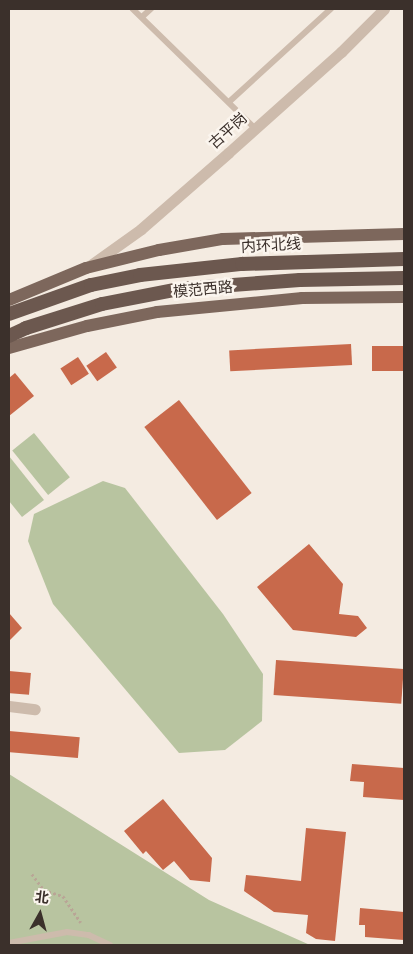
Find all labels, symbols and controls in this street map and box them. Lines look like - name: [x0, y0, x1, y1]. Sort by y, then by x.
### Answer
- street label: 古平岗: [206, 110, 252, 154]
- street label: 内环北线: [241, 236, 301, 258]
- street label: 模范西路: [172, 279, 234, 303]
- north arrow: [15, 889, 65, 939]
- text: 北: [34, 889, 50, 908]

